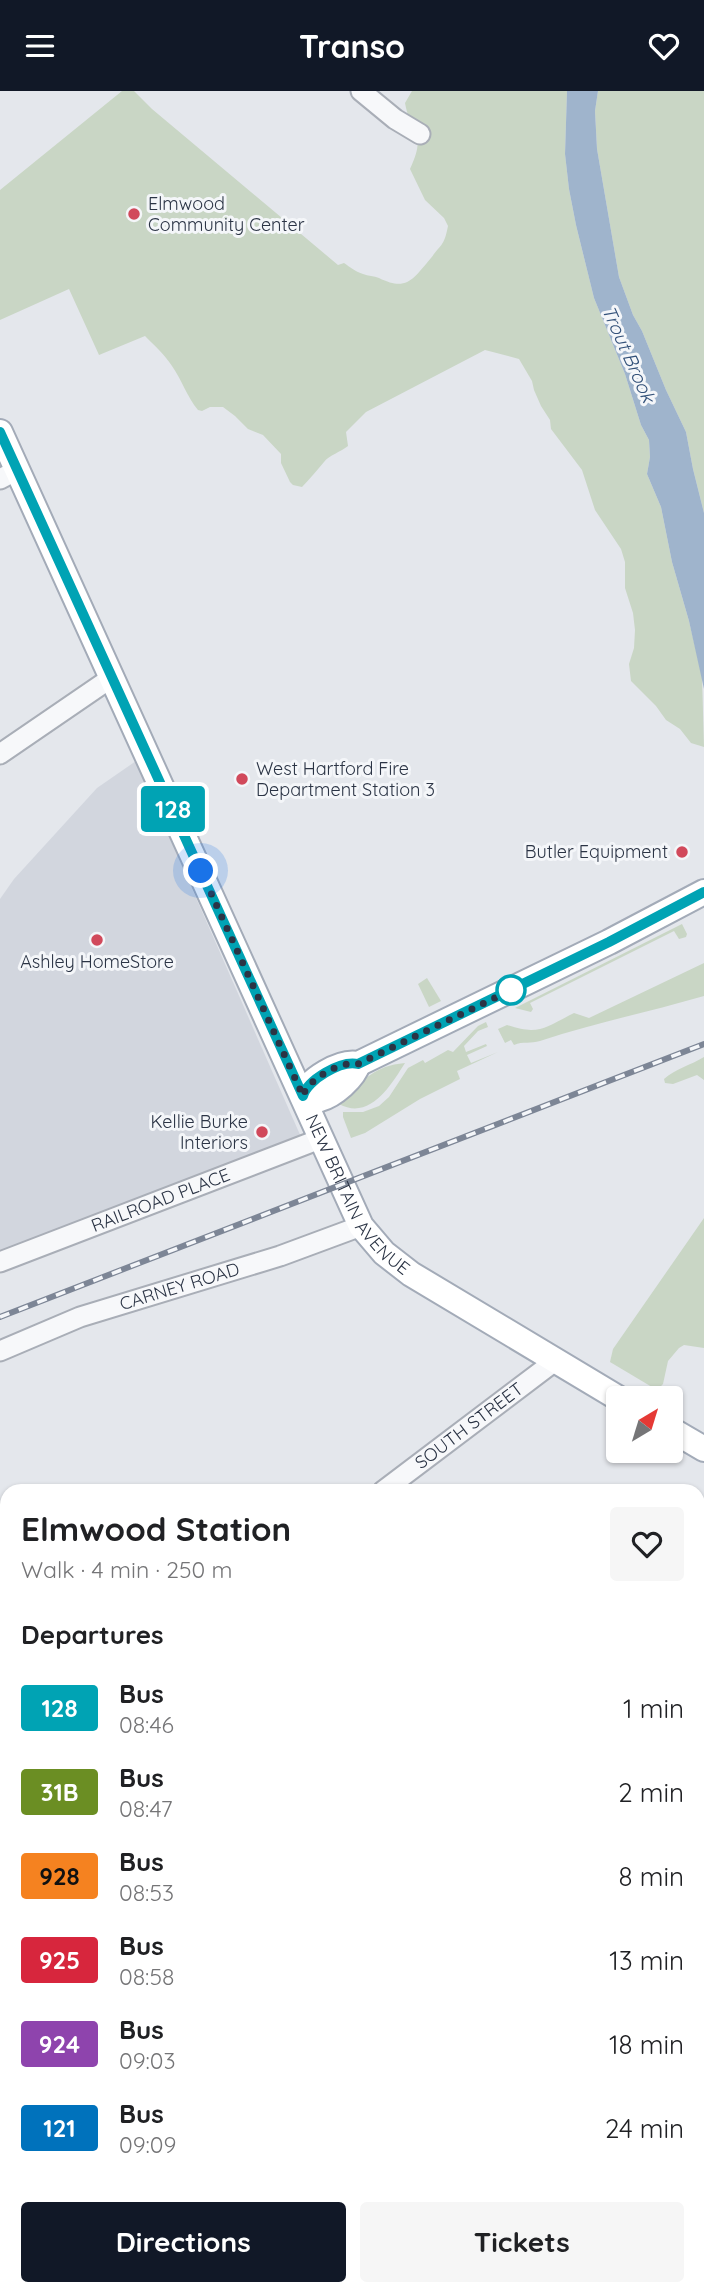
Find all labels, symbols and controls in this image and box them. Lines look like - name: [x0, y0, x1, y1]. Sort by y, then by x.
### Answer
- text: Transo: [299, 26, 405, 66]
- icon: menu: [21, 27, 59, 65]
- icon: heart: [645, 27, 683, 65]
- place label: Elmwood Community Center: [148, 192, 305, 236]
- marker: Elmwood Community Center: [126, 206, 142, 222]
- water label: Trout Brook: [597, 302, 662, 408]
- place label: West Hartford Fire Department Station 3: [256, 757, 435, 801]
- marker: West Hartford Fire Department Station 3: [234, 771, 250, 787]
- line badge: 128: [133, 786, 213, 832]
- text: 128: [155, 794, 191, 824]
- place label: Butler Equipment: [525, 840, 668, 863]
- marker: Butler Equipment: [674, 844, 690, 860]
- your location: [183, 853, 218, 888]
- marker: Ashley HomeStore: [89, 932, 105, 948]
- place label: Ashley HomeStore: [20, 950, 174, 973]
- unlabelled marker: [496, 975, 526, 1005]
- place label: Kellie Burke Interiors: [151, 1110, 248, 1154]
- street label: NEW BRITAIN AVENUE: [301, 1110, 415, 1280]
- marker: Kellie Burke Interiors: [254, 1124, 270, 1140]
- street label: RAILROAD PLACE: [88, 1163, 233, 1237]
- street label: CARNEY ROAD: [117, 1257, 242, 1315]
- street label: SOUTH STREET: [410, 1377, 528, 1474]
- north arrow: [606, 1386, 682, 1463]
- map controls: [606, 1386, 683, 1463]
- button: heart: [610, 1507, 684, 1581]
- text: Elmwood Station: [21, 1508, 291, 1549]
- text: Walk · 4 min · 250 m: [21, 1555, 232, 1584]
- text: Departures: [21, 1618, 164, 1651]
- text: Bus: [119, 1677, 164, 1710]
- text: 1 min: [623, 1692, 684, 1725]
- text: 128: [41, 1693, 78, 1723]
- text: 08:46: [119, 1710, 174, 1739]
- text: Bus: [119, 1761, 164, 1794]
- text: 2 min: [618, 1776, 684, 1809]
- text: 31B: [41, 1777, 78, 1807]
- text: 08:47: [119, 1794, 173, 1823]
- text: Bus: [119, 1845, 164, 1878]
- text: 8 min: [619, 1860, 684, 1893]
- text: 928: [39, 1861, 80, 1891]
- text: 08:53: [119, 1878, 174, 1907]
- text: Bus: [119, 1929, 164, 1962]
- text: 13 min: [609, 1944, 684, 1977]
- text: 925: [39, 1945, 80, 1975]
- text: 08:58: [119, 1962, 174, 1991]
- text: Bus: [119, 2013, 164, 2046]
- text: 18 min: [609, 2028, 684, 2061]
- text: 924: [39, 2029, 80, 2059]
- text: 09:03: [119, 2046, 176, 2075]
- text: Bus: [119, 2097, 164, 2130]
- text: 24 min: [605, 2112, 684, 2145]
- text: 121: [43, 2113, 76, 2143]
- text: 09:09: [119, 2130, 176, 2159]
- button: Directions: [21, 2202, 346, 2282]
- button: Tickets: [360, 2202, 684, 2282]

